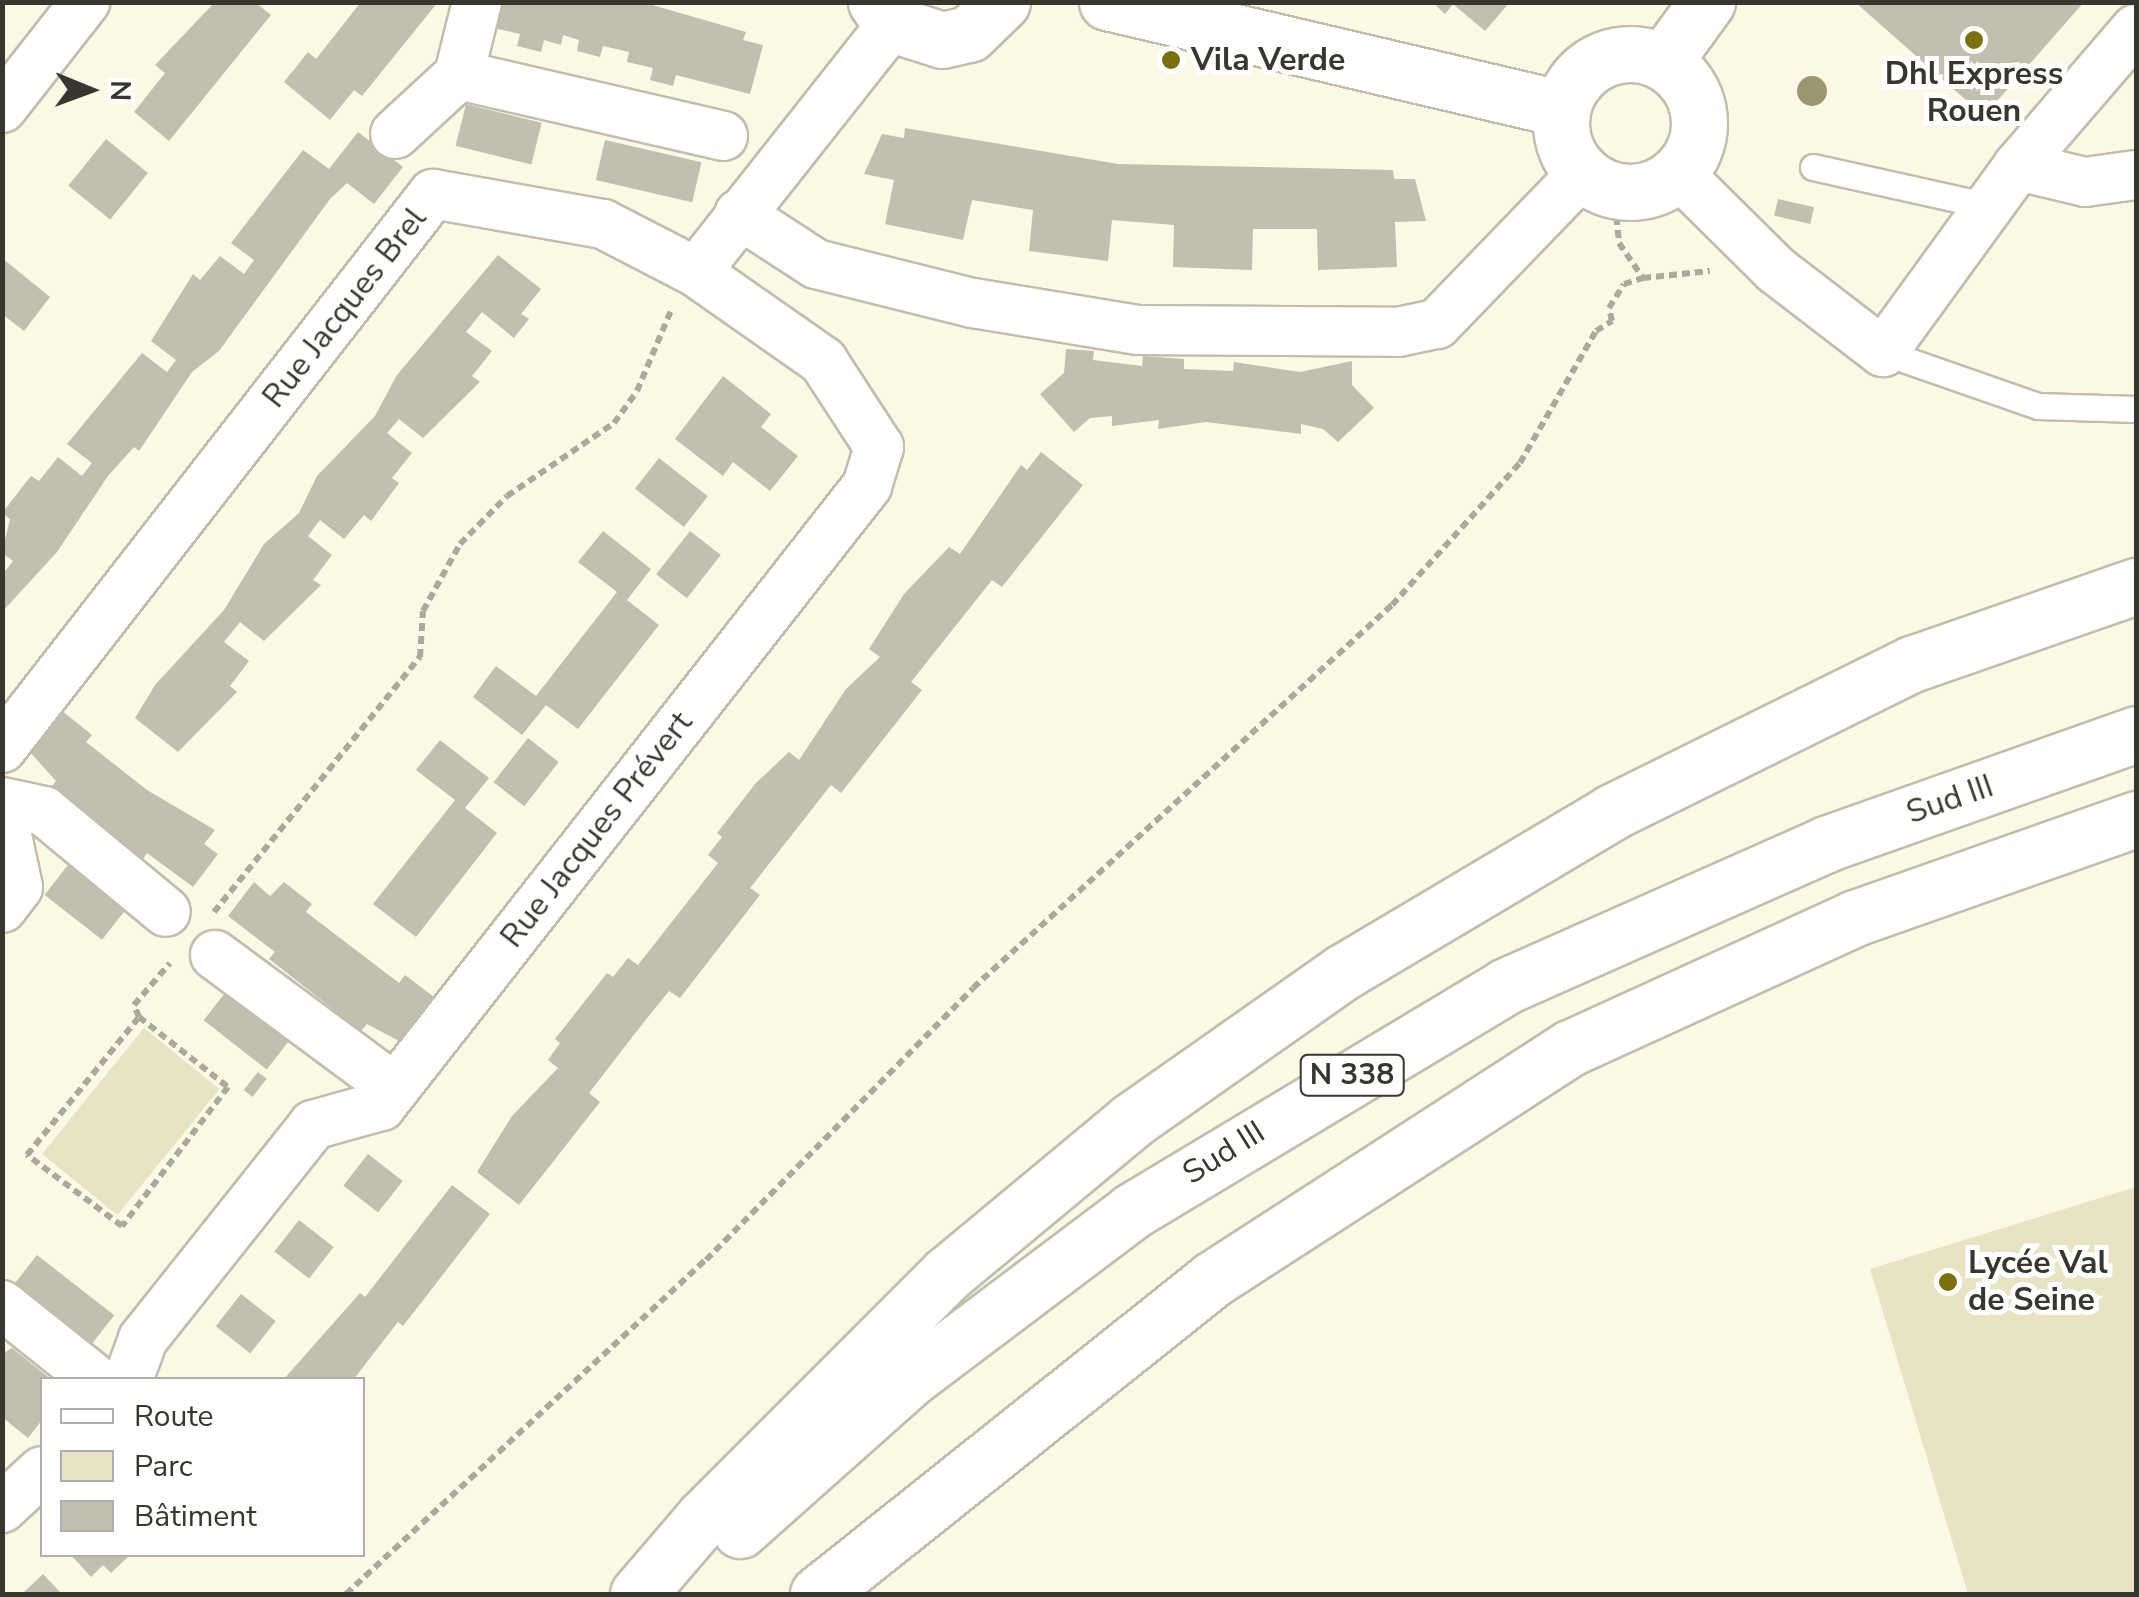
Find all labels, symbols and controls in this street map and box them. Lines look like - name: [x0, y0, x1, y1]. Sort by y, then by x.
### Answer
- marker: Dhl Express Rouen: [1963, 29, 1985, 51]
- north arrow: [40, 40, 140, 140]
- place label: Vila Verde: [1191, 41, 1345, 79]
- marker: Vila Verde: [1160, 49, 1182, 71]
- place label: Dhl Express Rouen: [1885, 56, 2063, 131]
- text: N: [101, 80, 139, 101]
- street label: Rue Jacques Brel: [255, 200, 435, 416]
- street label: Rue Jacques Prévert: [493, 705, 701, 955]
- street label: Sud III: [1902, 767, 1998, 833]
- road number: N 338: [1300, 1050, 1404, 1100]
- street label: Sud III: [1176, 1113, 1272, 1193]
- place label: Lycée Val de Seine: [1968, 1245, 2108, 1320]
- marker: Lycée Val de Seine: [1937, 1271, 1959, 1293]
- legend: [40, 1377, 365, 1557]
- text: Route: [134, 1396, 214, 1437]
- text: Parc: [134, 1446, 193, 1487]
- text: Bâtiment: [134, 1496, 257, 1537]

